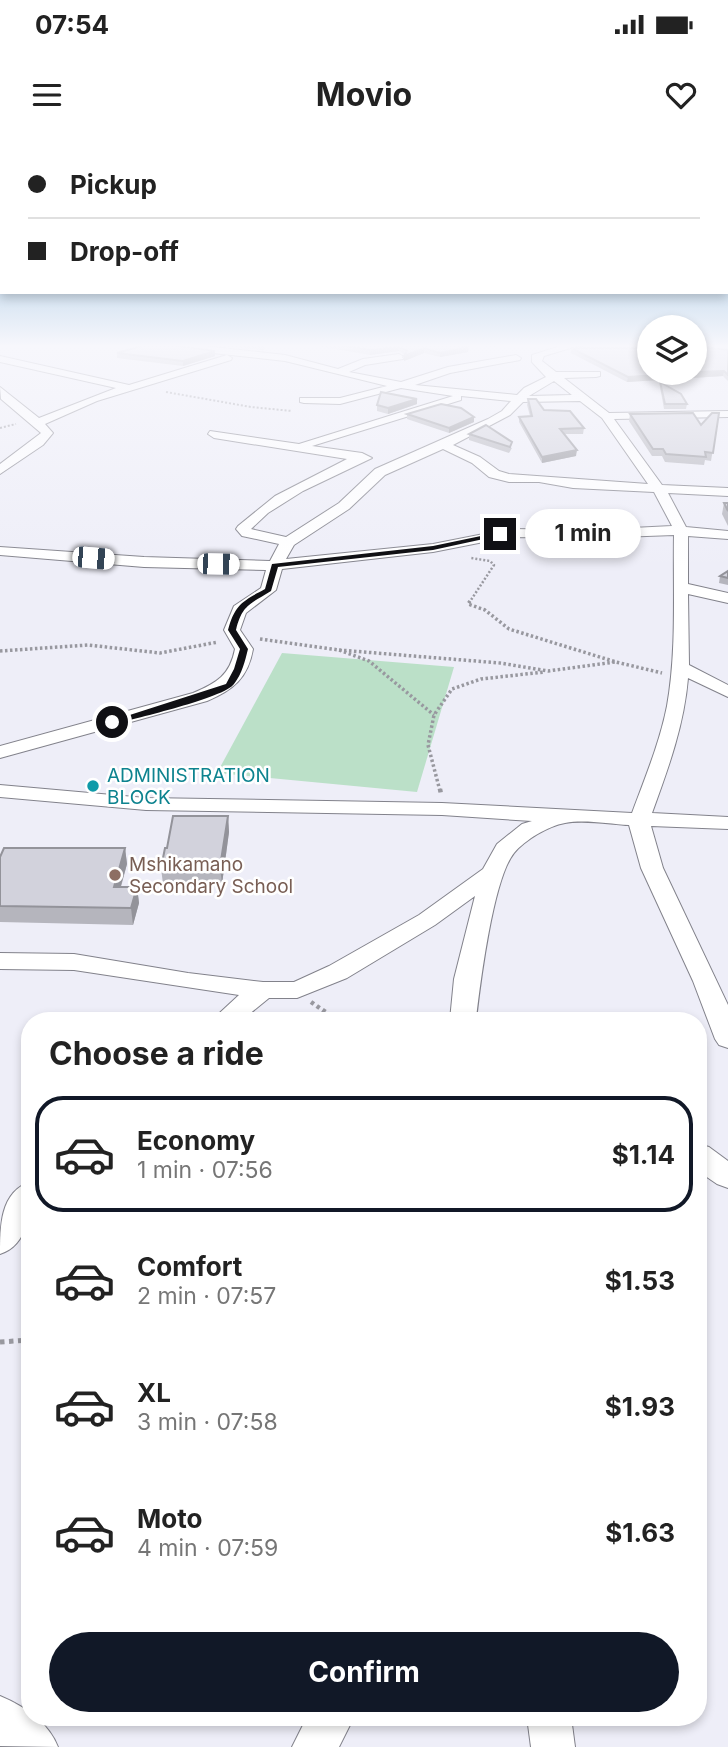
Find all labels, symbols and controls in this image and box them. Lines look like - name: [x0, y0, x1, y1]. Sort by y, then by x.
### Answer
- text: 07:54: [35, 9, 109, 40]
- text: Movio: [316, 75, 412, 114]
- icon: menu: [28, 76, 66, 114]
- icon: heart: [662, 76, 700, 114]
- text: Pickup: [70, 169, 157, 200]
- text: Drop-off: [70, 236, 179, 267]
- map controls: [637, 315, 707, 385]
- button: layers: [637, 315, 707, 385]
- callout: 1 min: [524, 510, 640, 558]
- route end: [484, 518, 516, 550]
- text: 1 min: [555, 519, 611, 547]
- car: [72, 546, 115, 570]
- car: [197, 553, 240, 575]
- route start: [96, 706, 128, 738]
- place label: ADMINISTRATION BLOCK: [107, 764, 270, 809]
- marker: ADMINISTRATION BLOCK: [85, 778, 101, 794]
- place label: Mshikamano Secondary School: [129, 853, 293, 898]
- marker: Mshikamano Secondary School: [107, 867, 123, 883]
- text: Choose a ride: [49, 1034, 264, 1073]
- icon: car: [53, 1123, 116, 1186]
- text: Economy: [137, 1125, 255, 1156]
- text: $1.14: [612, 1139, 675, 1170]
- text: 1 min · 07:56: [137, 1156, 273, 1184]
- icon: car: [53, 1249, 116, 1312]
- text: Comfort: [137, 1251, 242, 1282]
- text: $1.53: [605, 1265, 675, 1296]
- text: 2 min · 07:57: [137, 1282, 276, 1310]
- icon: car: [53, 1375, 116, 1438]
- text: XL: [137, 1377, 171, 1408]
- text: $1.93: [605, 1391, 675, 1422]
- text: 3 min · 07:58: [137, 1408, 278, 1436]
- icon: car: [53, 1501, 116, 1564]
- text: Moto: [137, 1503, 202, 1534]
- text: $1.63: [605, 1517, 675, 1548]
- text: 4 min · 07:59: [137, 1534, 278, 1562]
- button: Confirm: [49, 1632, 679, 1712]

